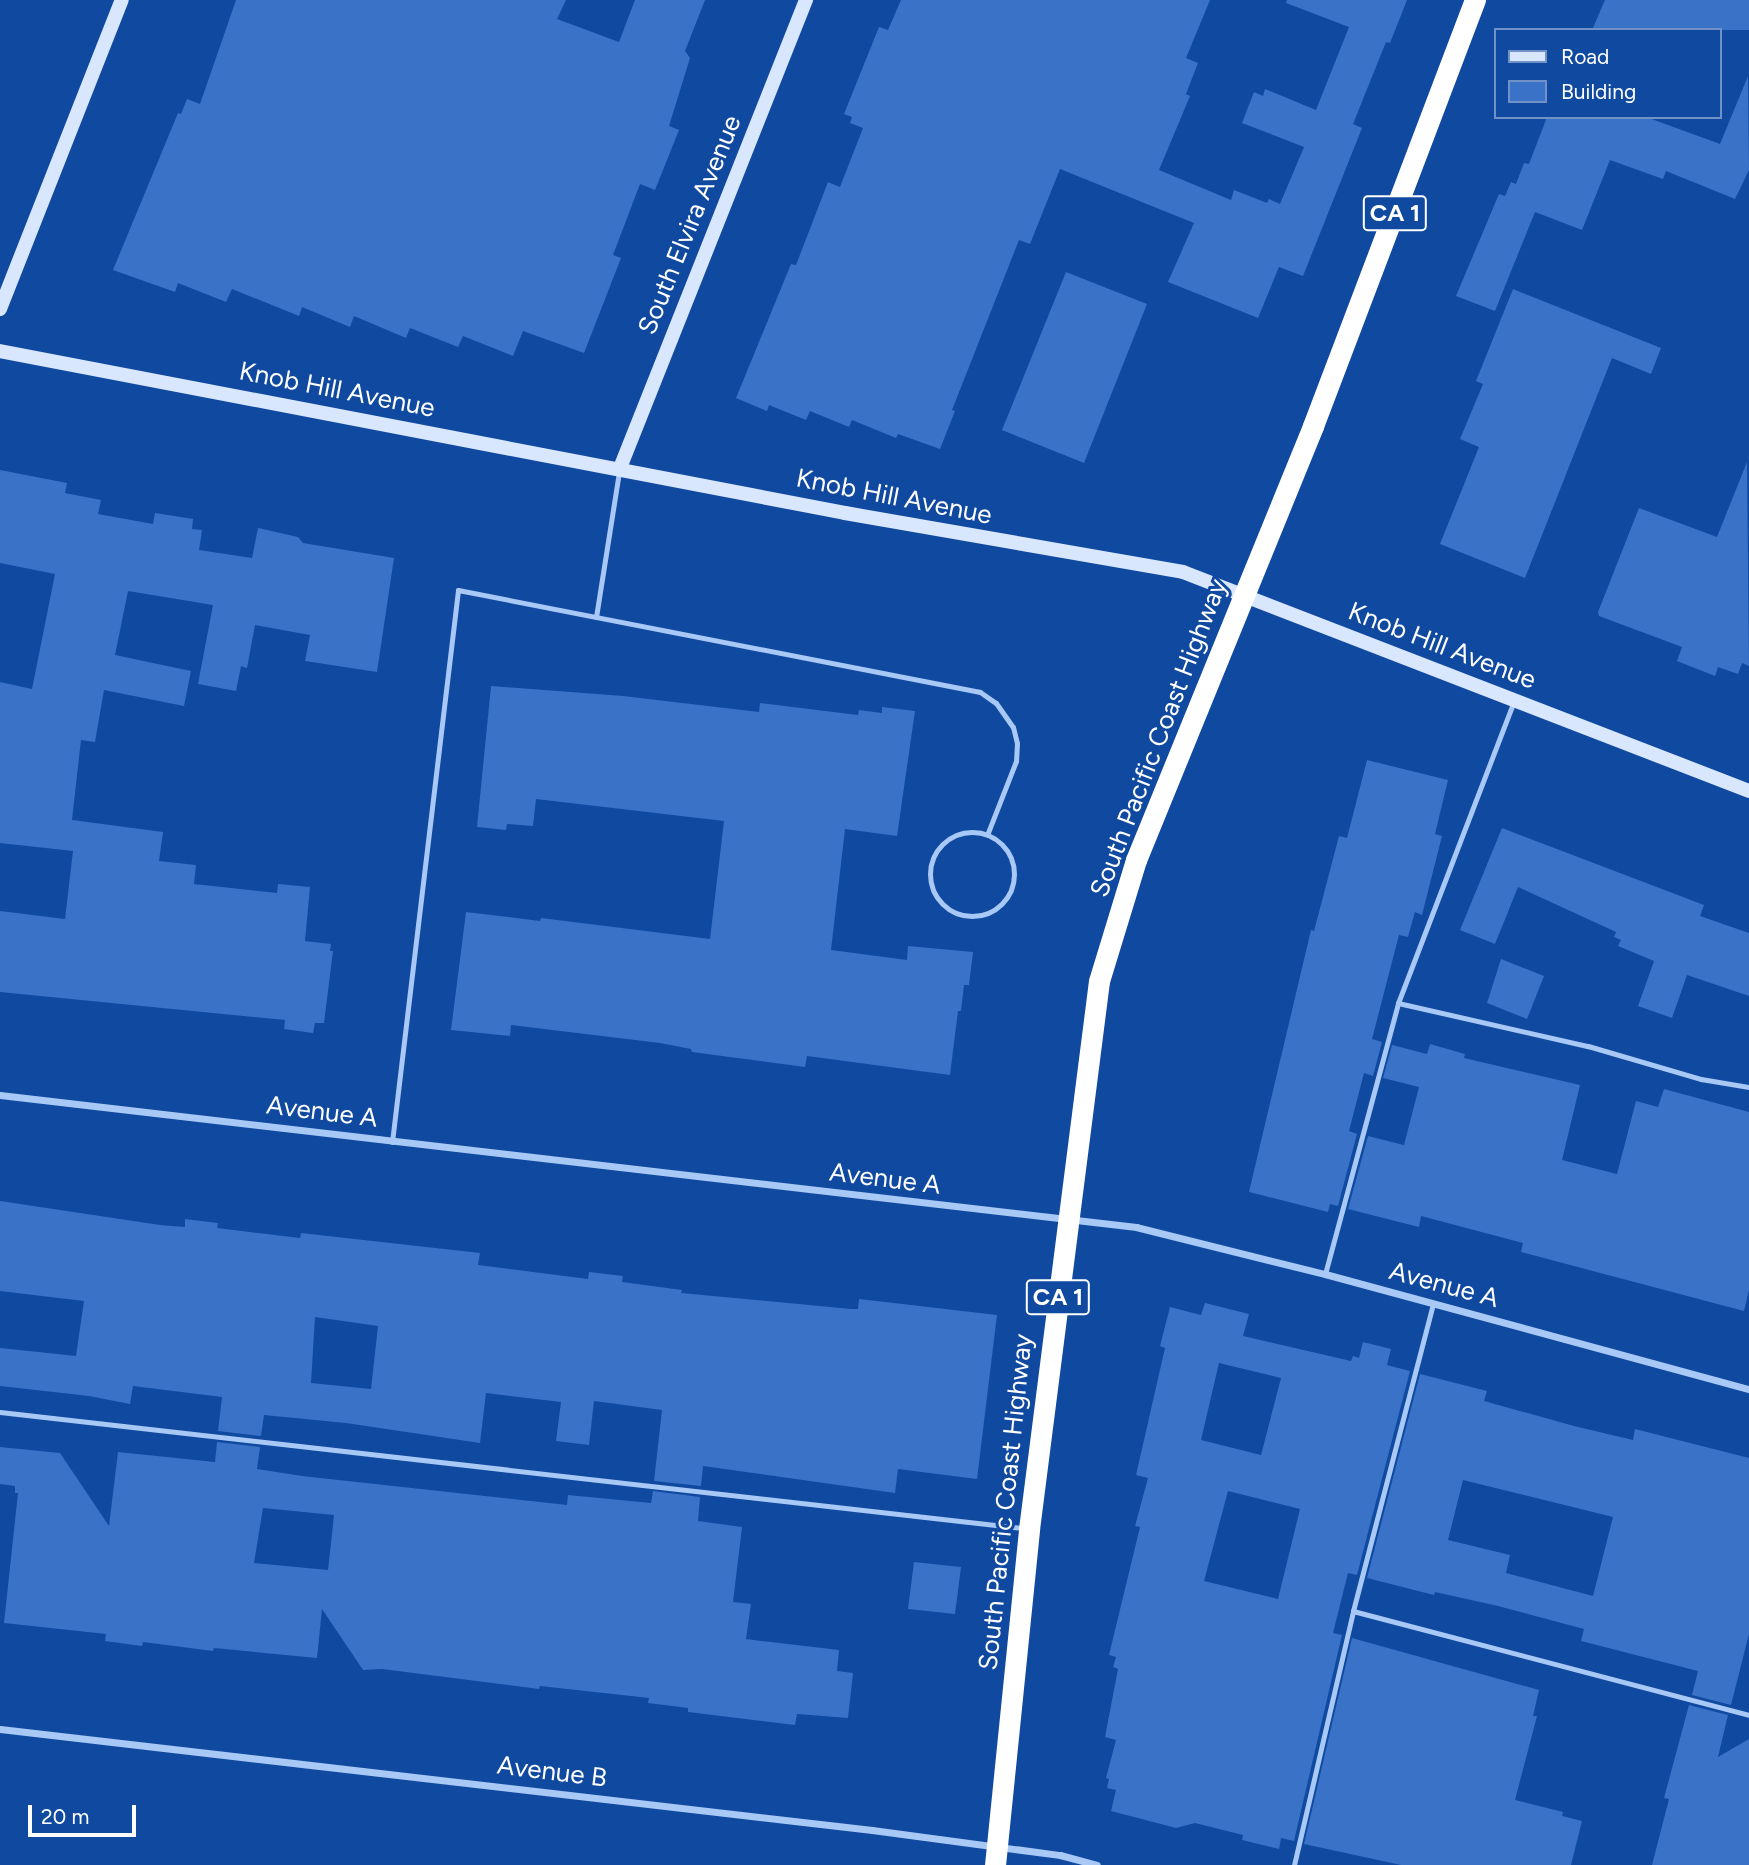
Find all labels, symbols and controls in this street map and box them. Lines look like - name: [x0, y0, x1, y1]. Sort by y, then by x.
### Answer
- legend: [1494, 28, 1721, 119]
- text: Road: [1561, 44, 1609, 69]
- text: Building: [1561, 79, 1636, 104]
- street label: South Elvira Avenue: [632, 111, 748, 339]
- road number: CA 1: [1362, 192, 1428, 233]
- street label: Knob Hill Avenue: [237, 356, 437, 424]
- street label: Knob Hill Avenue: [794, 463, 994, 531]
- street label: South Pacific Coast Highway: [1084, 575, 1234, 901]
- street label: Knob Hill Avenue: [1344, 596, 1540, 696]
- street label: Avenue A: [265, 1090, 379, 1134]
- street label: Avenue A: [828, 1157, 942, 1201]
- street label: Avenue A: [1386, 1255, 1502, 1315]
- road number: CA 1: [1025, 1276, 1091, 1317]
- street label: South Pacific Coast Highway: [973, 1332, 1039, 1672]
- street label: Avenue B: [495, 1750, 609, 1794]
- scale bar: [32, 1792, 140, 1836]
- text: 20 m: [41, 1804, 89, 1829]

